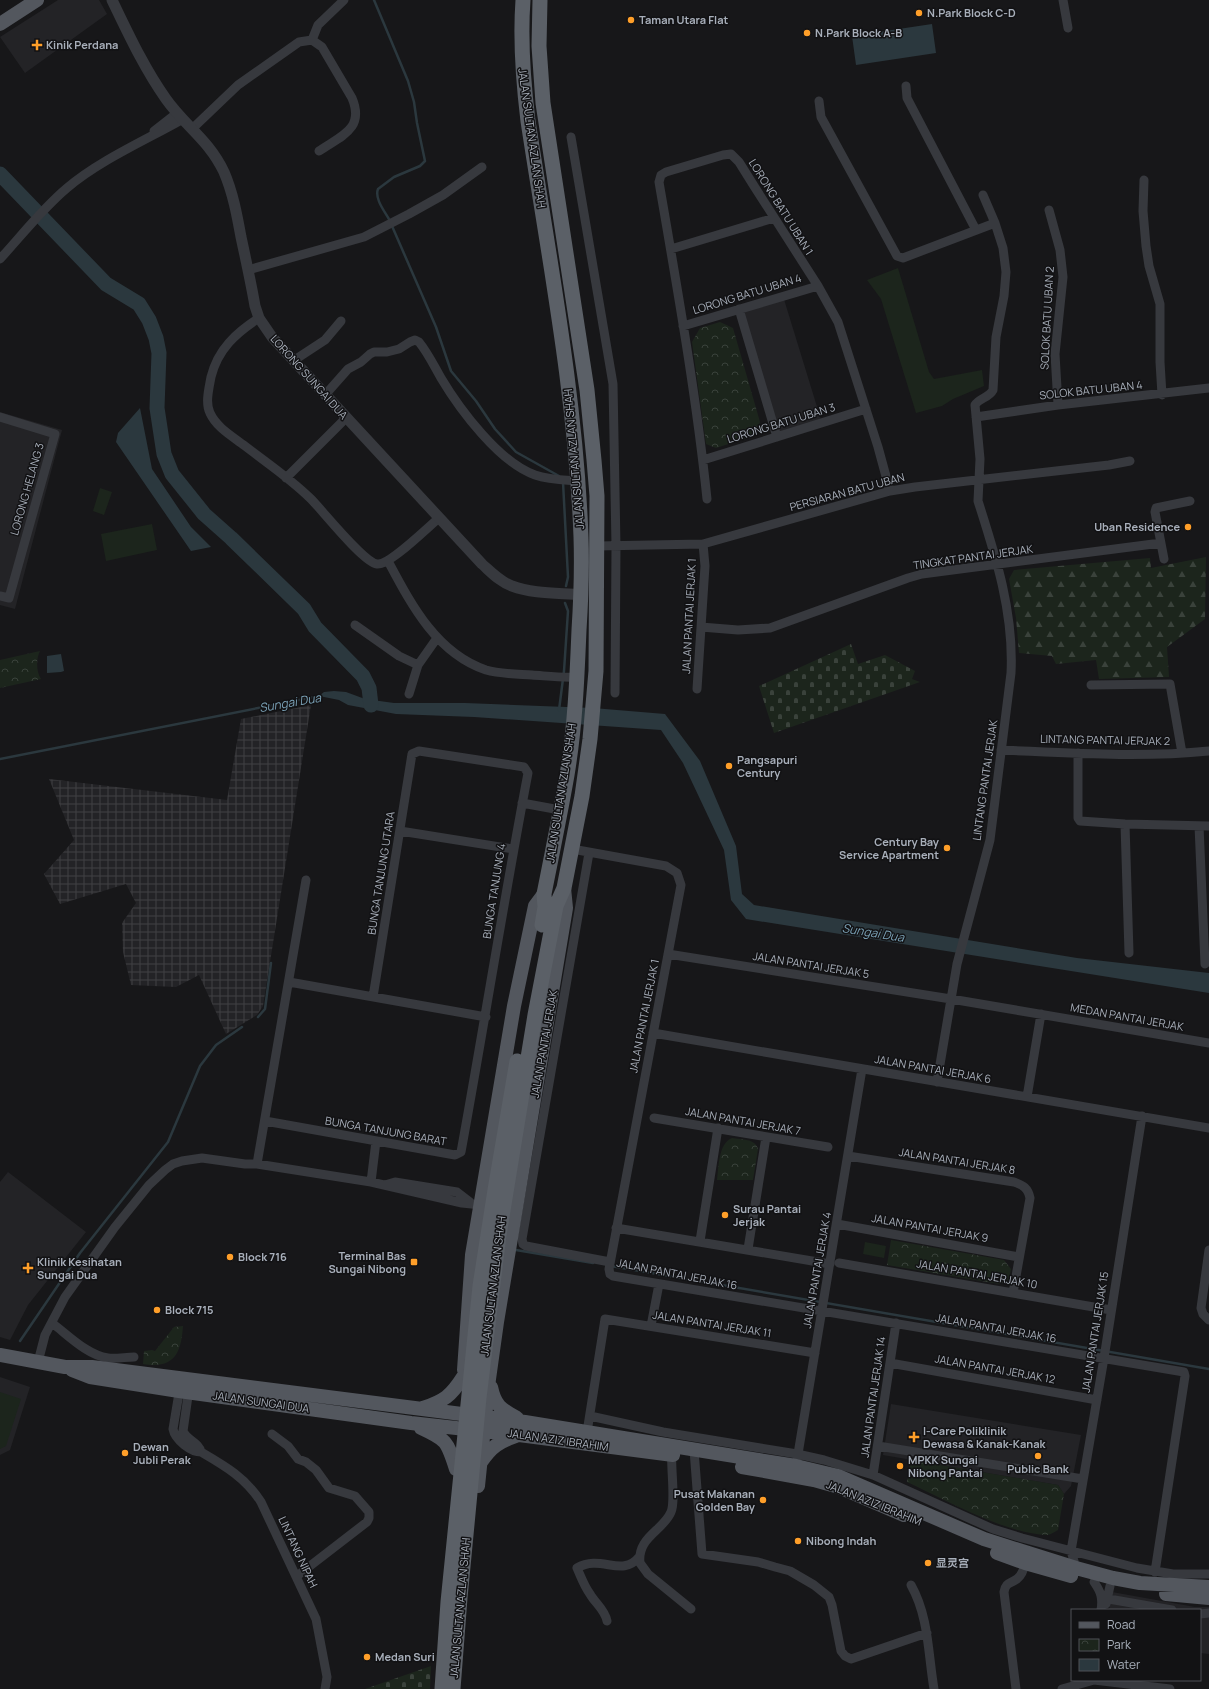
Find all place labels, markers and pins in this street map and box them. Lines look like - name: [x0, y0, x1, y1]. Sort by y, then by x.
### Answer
- place label: N.Park Block C-D: [927, 5, 1016, 20]
- marker: N.Park Block C-D: [914, 8, 924, 18]
- place label: Taman Utara Flat: [639, 12, 729, 27]
- marker: Taman Utara Flat: [626, 15, 636, 25]
- place label: N.Park Block A-B: [815, 25, 902, 40]
- marker: N.Park Block A-B: [802, 28, 812, 38]
- place label: Kinik Perdana: [46, 37, 118, 52]
- marker: Kinik Perdana: [31, 39, 43, 51]
- place label: Uban Residence: [1094, 519, 1180, 534]
- marker: Uban Residence: [1183, 522, 1193, 532]
- place label: Pangsapuri Century: [737, 752, 797, 780]
- marker: Pangsapuri Century: [724, 761, 734, 771]
- place label: Century Bay Service Apartment: [839, 834, 940, 862]
- marker: Century Bay Service Apartment: [942, 843, 952, 853]
- place label: Surau Pantai Jerjak: [733, 1201, 801, 1229]
- marker: Surau Pantai Jerjak: [720, 1210, 730, 1220]
- place label: Terminal Bas Sungai Nibong: [328, 1248, 406, 1276]
- place label: Block 716: [238, 1249, 287, 1264]
- marker: Block 716: [225, 1252, 235, 1262]
- place label: Klinik Kesihatan Sungai Dua: [37, 1254, 122, 1282]
- marker: Terminal Bas Sungai Nibong: [409, 1257, 419, 1267]
- marker: Klinik Kesihatan Sungai Dua: [22, 1262, 34, 1274]
- place label: Block 715: [165, 1302, 213, 1317]
- marker: Block 715: [152, 1305, 162, 1315]
- place label: I-Care Poliklinik Dewasa & Kanak-Kanak: [923, 1423, 1047, 1451]
- marker: I-Care Poliklinik Dewasa & Kanak-Kanak: [908, 1431, 920, 1443]
- place label: Dewan Jubli Perak: [133, 1439, 192, 1467]
- marker: Dewan Jubli Perak: [120, 1448, 130, 1458]
- marker: Public Bank: [1033, 1451, 1043, 1461]
- place label: MPKK Sungai Nibong Pantai: [908, 1452, 983, 1480]
- marker: MPKK Sungai Nibong Pantai: [895, 1461, 905, 1471]
- place label: Public Bank: [1007, 1461, 1070, 1476]
- place label: Pusat Makanan Golden Bay: [674, 1486, 756, 1514]
- marker: Pusat Makanan Golden Bay: [758, 1495, 768, 1505]
- place label: Nibong Indah: [806, 1533, 876, 1548]
- marker: Nibong Indah: [793, 1536, 803, 1546]
- place label: 显灵宫: [936, 1555, 969, 1570]
- marker: 显灵宫: [923, 1558, 933, 1568]
- place label: Medan Suri: [375, 1649, 435, 1664]
- marker: Medan Suri: [362, 1652, 372, 1662]

